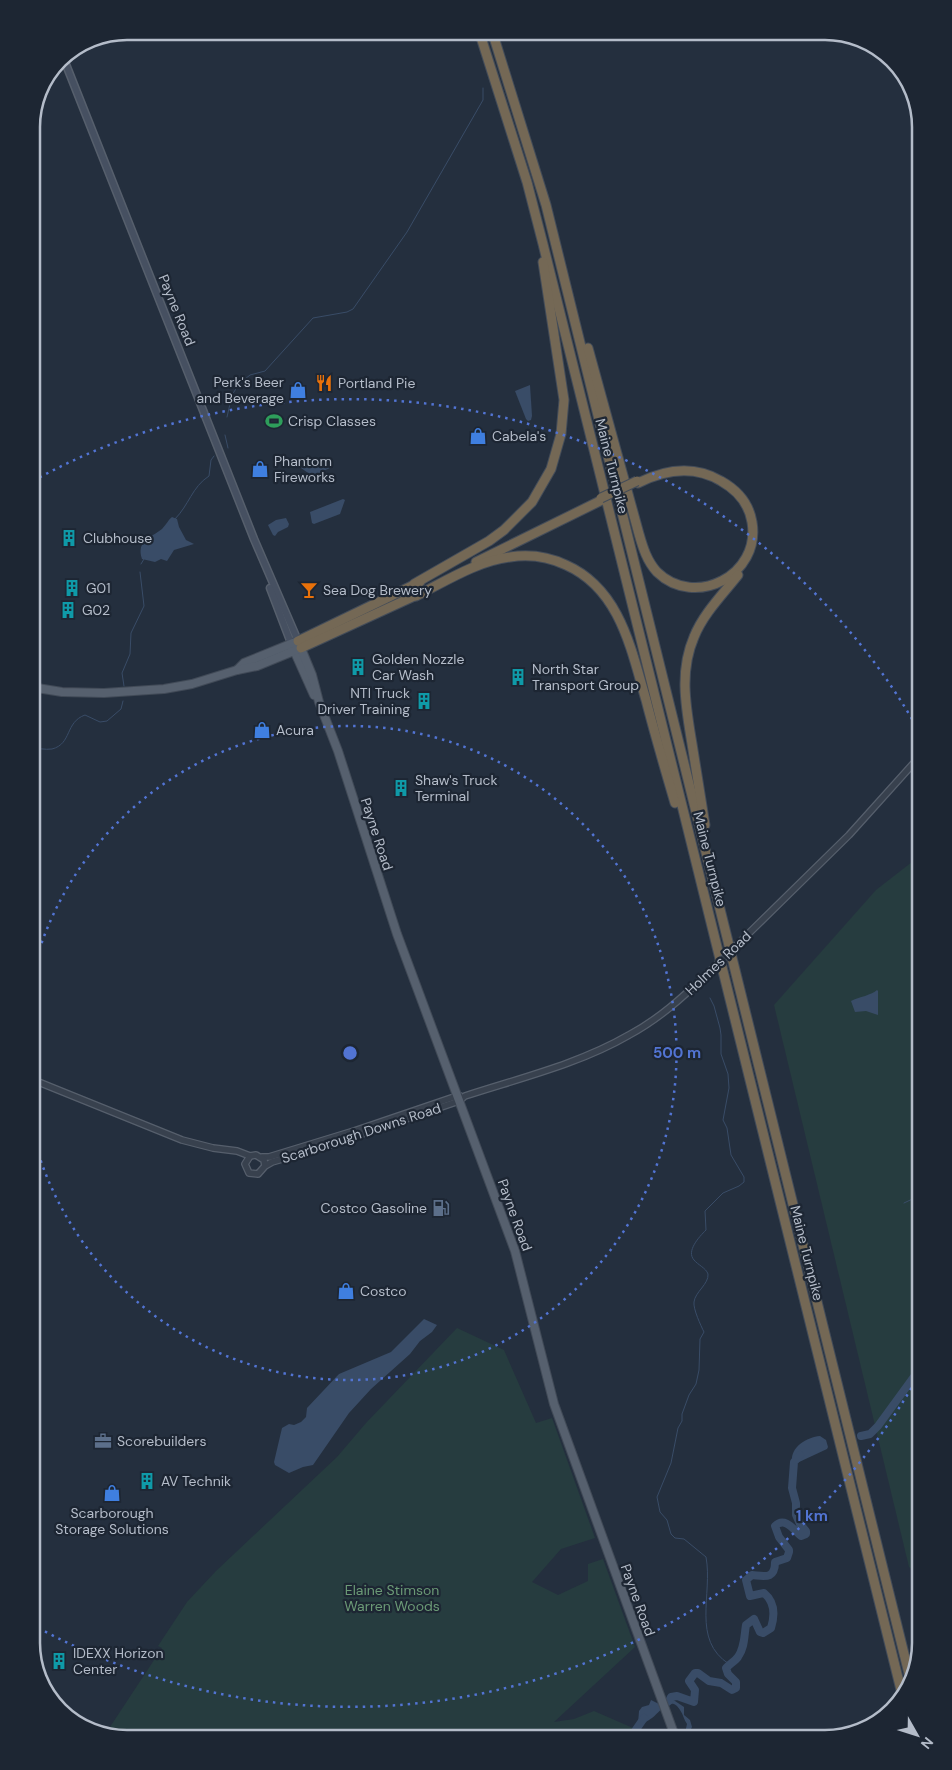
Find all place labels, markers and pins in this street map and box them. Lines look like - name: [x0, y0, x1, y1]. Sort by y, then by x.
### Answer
- place label: Perk's Beer and Beverage: [196, 373, 284, 407]
- restaurant icon: Portland Pie: [314, 373, 334, 393]
- place label: Portland Pie: [338, 374, 415, 392]
- shop icon: Perk's Beer and Beverage: [288, 380, 308, 400]
- sports icon: Crisp Classes: [264, 411, 284, 431]
- place label: Crisp Classes: [288, 412, 376, 430]
- shop icon: Cabela's: [468, 426, 488, 446]
- place label: Cabela's: [492, 427, 546, 445]
- place label: Phantom Fireworks: [274, 452, 335, 486]
- shop icon: Phantom Fireworks: [250, 459, 270, 479]
- building icon: Clubhouse: [59, 528, 79, 548]
- place label: Clubhouse: [83, 529, 152, 547]
- building icon: G01: [62, 578, 82, 598]
- place label: G01: [86, 579, 111, 597]
- bar icon: Sea Dog Brewery: [299, 580, 319, 600]
- place label: Sea Dog Brewery: [323, 581, 432, 599]
- building icon: G02: [58, 600, 78, 620]
- place label: G02: [82, 601, 110, 619]
- place label: Golden Nozzle Car Wash: [372, 650, 464, 684]
- building icon: Golden Nozzle Car Wash: [348, 657, 368, 677]
- place label: North Star Transport Group: [532, 660, 639, 694]
- building icon: North Star Transport Group: [508, 667, 528, 687]
- place label: NTI Truck Driver Training: [317, 684, 410, 718]
- building icon: NTI Truck Driver Training: [414, 691, 434, 711]
- shop icon: Acura: [252, 720, 272, 740]
- place label: Acura: [276, 721, 314, 739]
- place label: Shaw's Truck Terminal: [415, 771, 498, 805]
- building icon: Shaw's Truck Terminal: [391, 778, 411, 798]
- centre of rings: [341, 1044, 359, 1062]
- fuel station icon: Costco Gasoline: [431, 1198, 451, 1218]
- place label: Costco Gasoline: [321, 1199, 427, 1217]
- shop icon: Costco: [336, 1281, 356, 1301]
- place label: Costco: [360, 1282, 407, 1300]
- office icon: Scorebuilders: [93, 1431, 113, 1451]
- place label: Scorebuilders: [117, 1432, 207, 1450]
- building icon: AV Technik: [137, 1471, 157, 1491]
- place label: AV Technik: [161, 1472, 231, 1490]
- shop icon: Scarborough Storage Solutions: [102, 1483, 122, 1503]
- place label: Scarborough Storage Solutions: [55, 1504, 169, 1538]
- place label: IDEXX Horizon Center: [73, 1644, 164, 1678]
- building icon: IDEXX Horizon Center: [49, 1651, 69, 1671]

